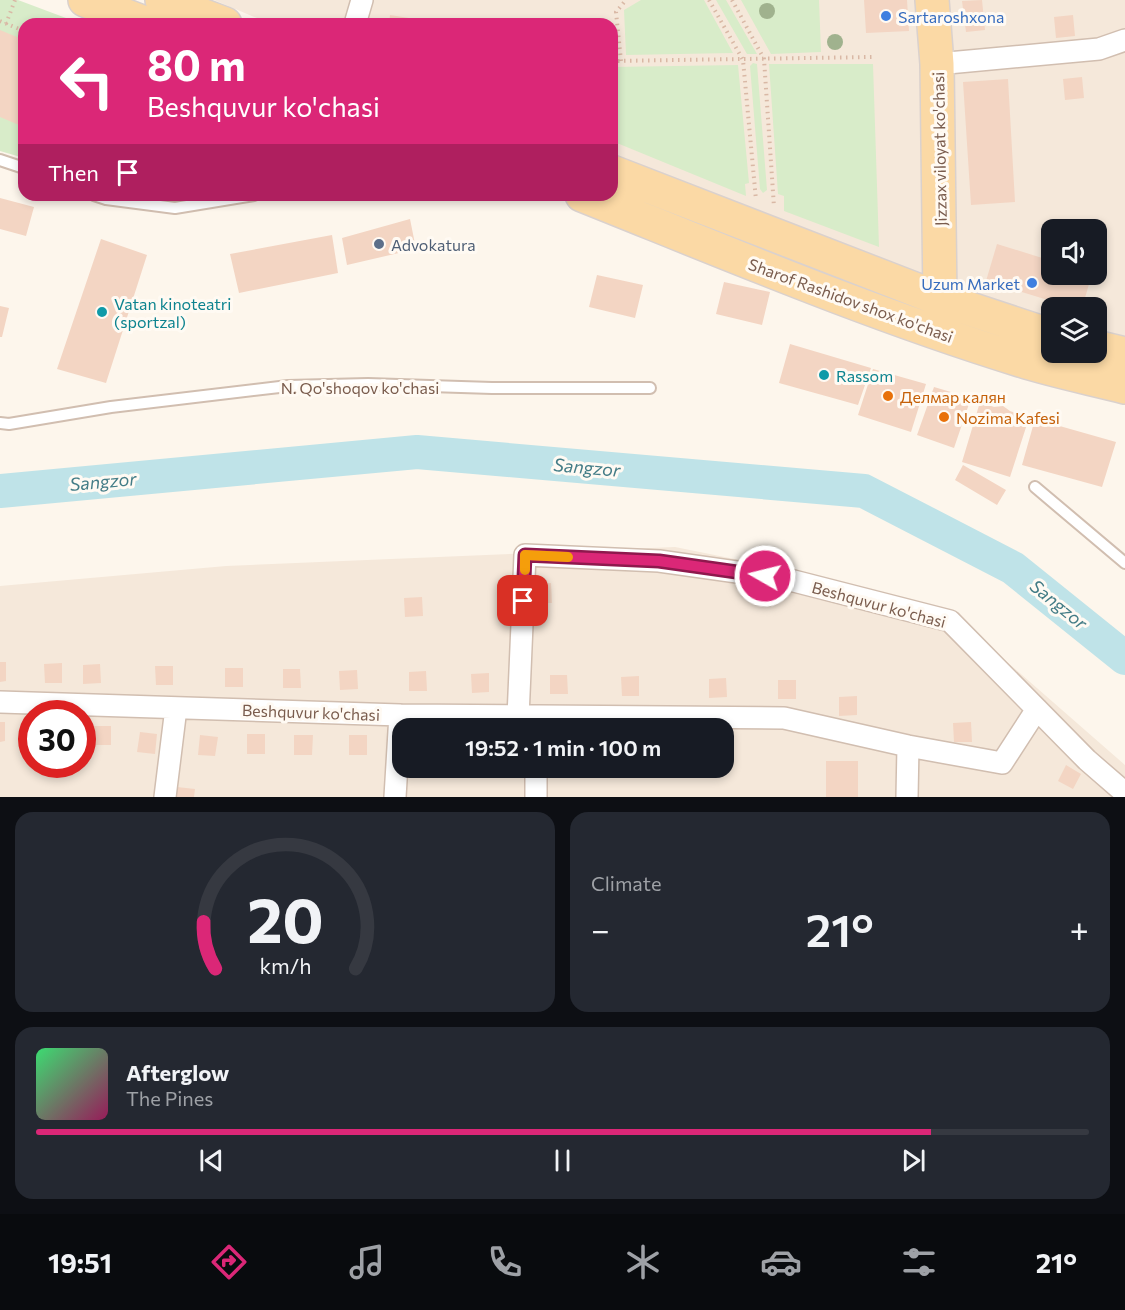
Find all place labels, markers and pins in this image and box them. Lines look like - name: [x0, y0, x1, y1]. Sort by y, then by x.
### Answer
- place label: Sartaroshxona: [898, 7, 1004, 26]
- marker: Sartaroshxona: [879, 9, 893, 23]
- place label: Advokatura: [391, 235, 476, 254]
- marker: Advokatura: [372, 237, 386, 251]
- place label: Uzum Market: [921, 274, 1020, 293]
- marker: Uzum Market: [1025, 276, 1039, 290]
- place label: Vatan kinoteatri (sportzal): [114, 294, 231, 331]
- marker: Vatan kinoteatri (sportzal): [95, 305, 109, 319]
- place label: Rassom: [836, 366, 893, 385]
- marker: Rassom: [817, 368, 831, 382]
- place label: Делмар калян: [900, 387, 1006, 406]
- marker: Делмар калян: [881, 389, 895, 403]
- place label: Nozima Kafesi: [956, 408, 1060, 427]
- marker: Nozima Kafesi: [937, 410, 951, 424]
- pin: [497, 575, 548, 626]

